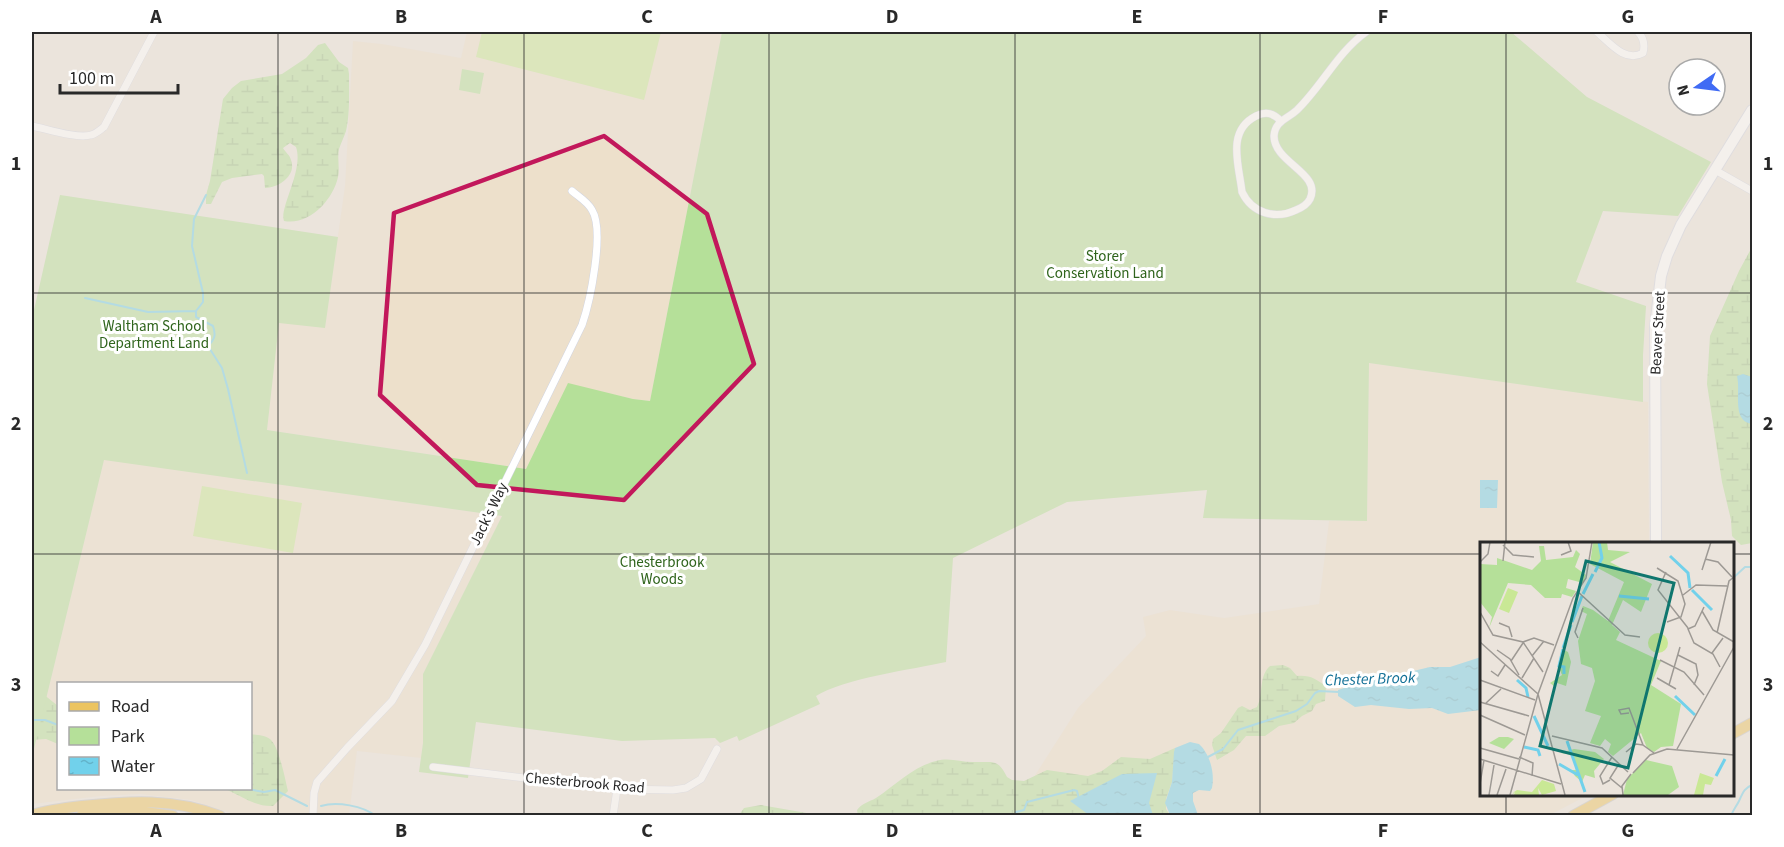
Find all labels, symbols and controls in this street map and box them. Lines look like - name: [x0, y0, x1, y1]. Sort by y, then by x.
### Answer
- text: A: [149, 3, 162, 31]
- text: B: [395, 3, 407, 31]
- text: C: [641, 3, 653, 31]
- text: D: [886, 3, 898, 31]
- text: E: [1132, 3, 1142, 31]
- text: F: [1378, 3, 1388, 31]
- text: G: [1622, 3, 1634, 31]
- scale bar: [60, 57, 178, 95]
- north arrow: [1667, 57, 1727, 117]
- text: 100 m: [69, 66, 114, 91]
- text: N: [1671, 83, 1695, 98]
- text: 1: [11, 150, 21, 178]
- text: 1: [1763, 150, 1773, 178]
- park label: Storer Conservation Land: [1046, 246, 1164, 284]
- street label: Beaver Street: [1645, 291, 1671, 375]
- park label: Waltham School Department Land: [99, 316, 209, 354]
- text: 2: [11, 410, 21, 438]
- text: 2: [1763, 410, 1773, 438]
- street label: Jack's Way: [465, 479, 513, 549]
- inset map: [1480, 542, 1733, 796]
- park label: Chesterbrook Woods: [620, 552, 705, 590]
- water label: Chester Brook: [1324, 666, 1416, 692]
- text: 3: [11, 671, 21, 699]
- text: 3: [1763, 671, 1773, 699]
- legend: [57, 682, 252, 790]
- text: Road: [111, 694, 150, 719]
- text: Park: [111, 724, 145, 749]
- text: Water: [111, 754, 155, 779]
- street label: Chesterbrook Road: [524, 767, 646, 799]
- text: A: [149, 817, 162, 845]
- text: B: [395, 817, 407, 845]
- text: C: [641, 817, 653, 845]
- text: D: [886, 817, 898, 845]
- text: E: [1132, 817, 1142, 845]
- text: F: [1378, 817, 1388, 845]
- text: G: [1622, 817, 1634, 845]

